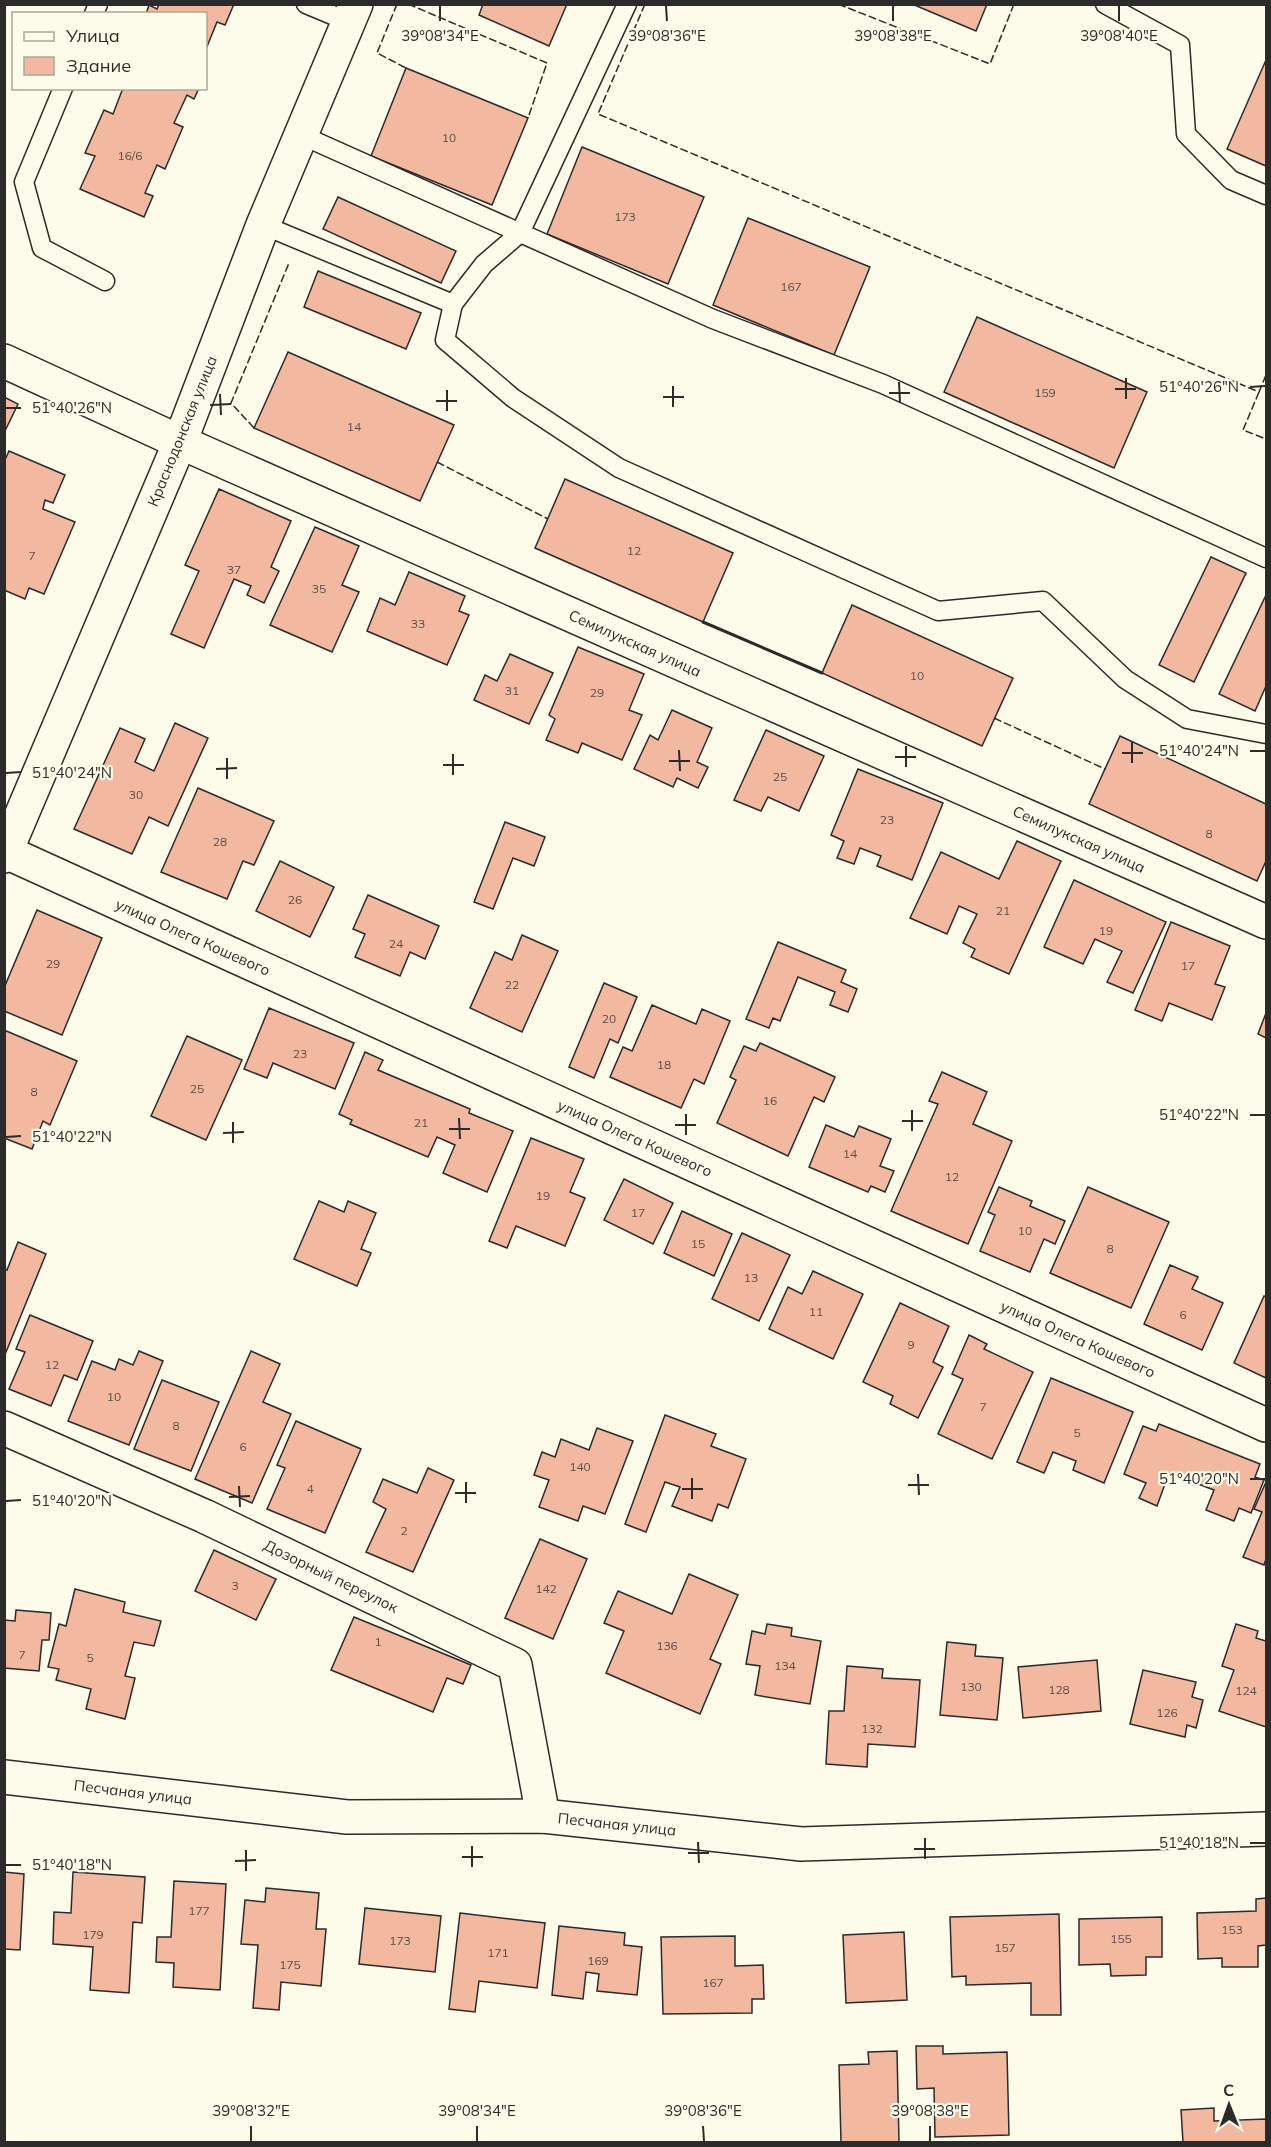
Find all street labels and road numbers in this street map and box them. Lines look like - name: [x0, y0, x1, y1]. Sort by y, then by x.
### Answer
- street label: Краснодонская улица: [143, 353, 221, 509]
- street label: Семилукская улица: [566, 605, 704, 681]
- street label: Семилукская улица: [1010, 801, 1148, 877]
- street label: улица Олега Кошевого: [113, 894, 273, 980]
- street label: улица Олега Кошевого: [555, 1095, 715, 1181]
- street label: улица Олега Кошевого: [998, 1296, 1158, 1382]
- street label: Дозорный переулок: [261, 1535, 402, 1617]
- street label: Песчаная улица: [73, 1775, 193, 1809]
- street label: Песчаная улица: [557, 1808, 677, 1840]

